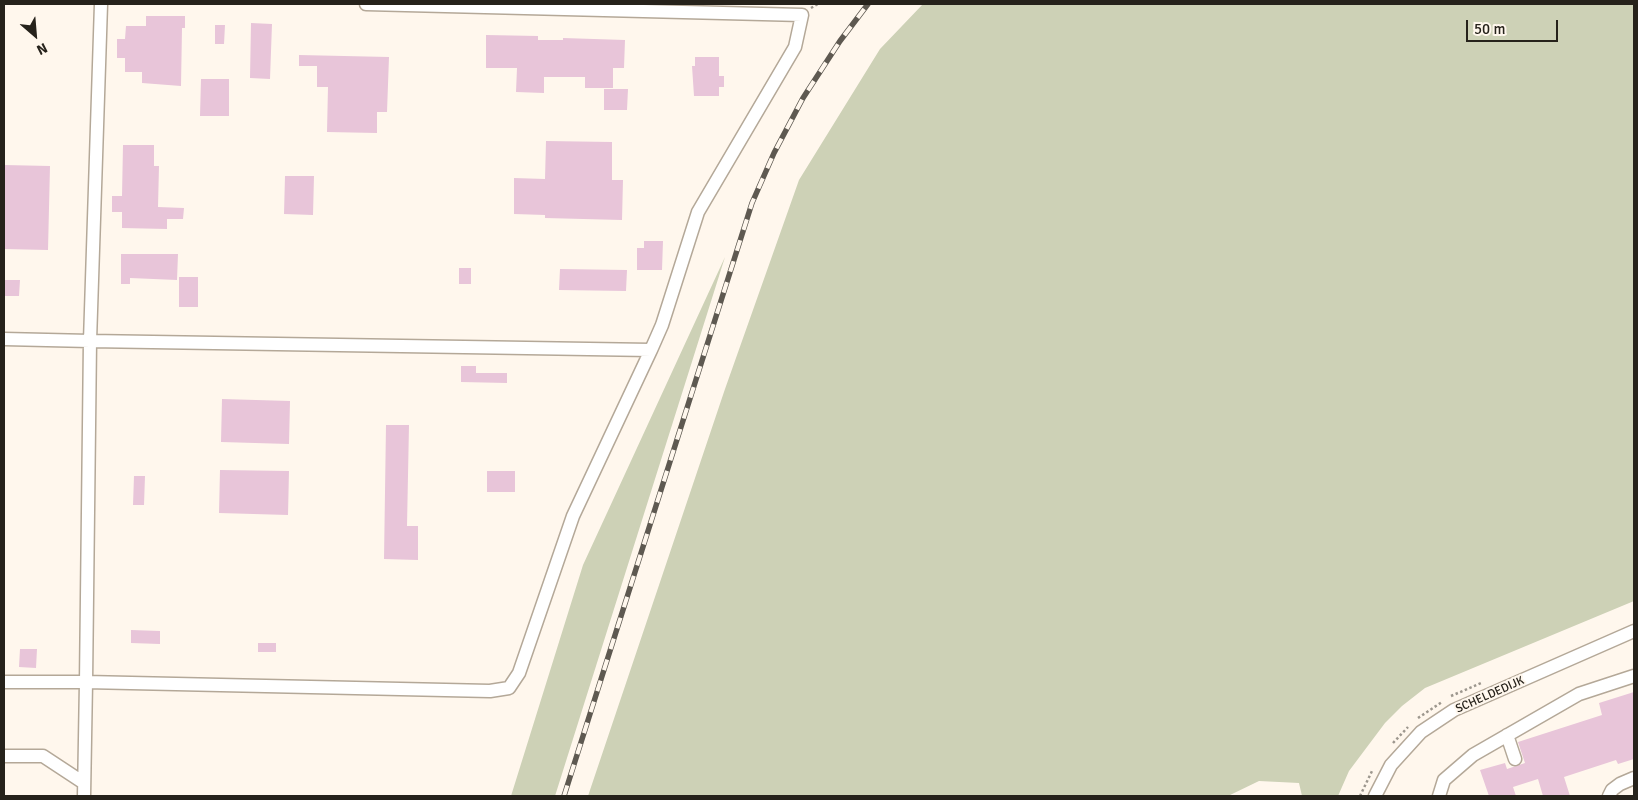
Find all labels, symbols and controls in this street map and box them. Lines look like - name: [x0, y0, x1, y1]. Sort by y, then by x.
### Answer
- north arrow: [10, 10, 60, 60]
- scale bar: [1468, 10, 1560, 42]
- text: 50 m: [1474, 20, 1505, 38]
- text: N: [34, 39, 50, 59]
- street label: SCHELDEDIJK: [1454, 674, 1526, 716]

